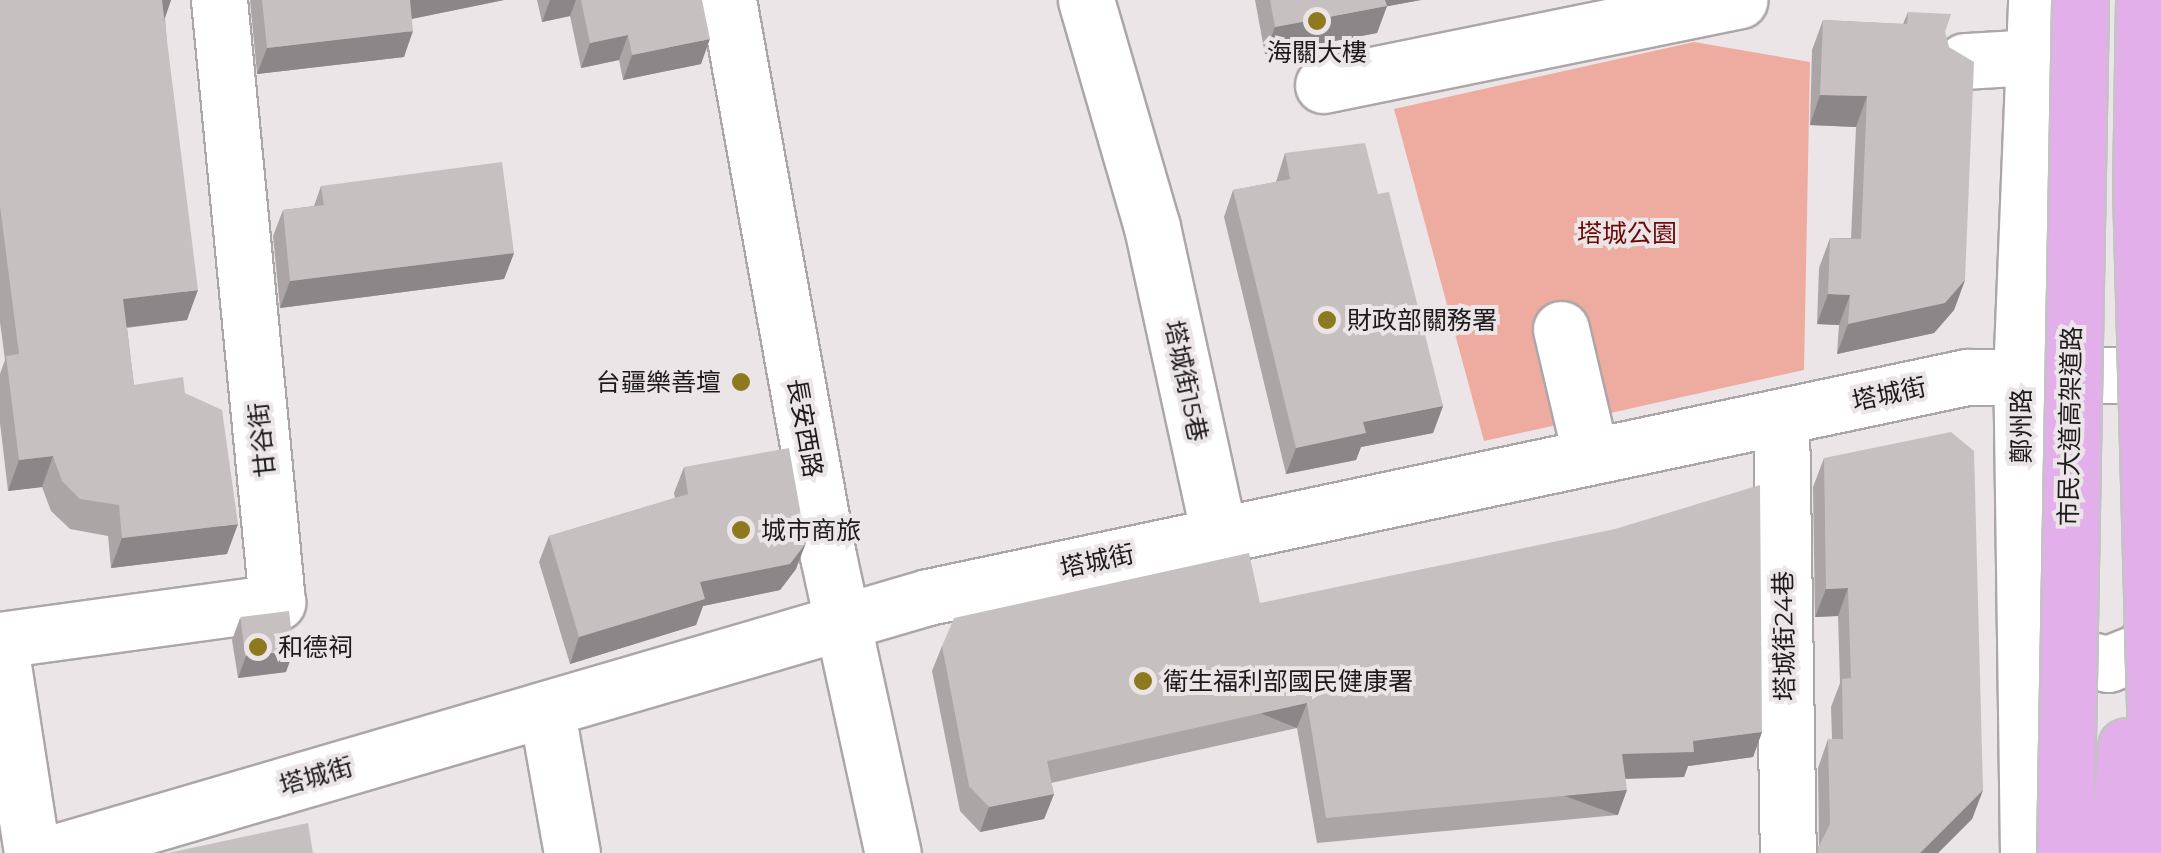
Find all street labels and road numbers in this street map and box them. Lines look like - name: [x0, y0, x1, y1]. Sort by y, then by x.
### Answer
- street label: 塔城街15巷: [1159, 318, 1213, 444]
- street label: 市民大道高架道路: [2053, 326, 2087, 526]
- street label: 塔城街: [1849, 372, 1929, 416]
- street label: 長安西路: [782, 376, 828, 480]
- street label: 鄭州路: [2006, 389, 2036, 463]
- street label: 甘谷街: [243, 401, 281, 479]
- street label: 塔城街: [1057, 539, 1137, 583]
- street label: 塔城街24巷: [1768, 571, 1800, 701]
- street label: 塔城街: [276, 751, 356, 801]

